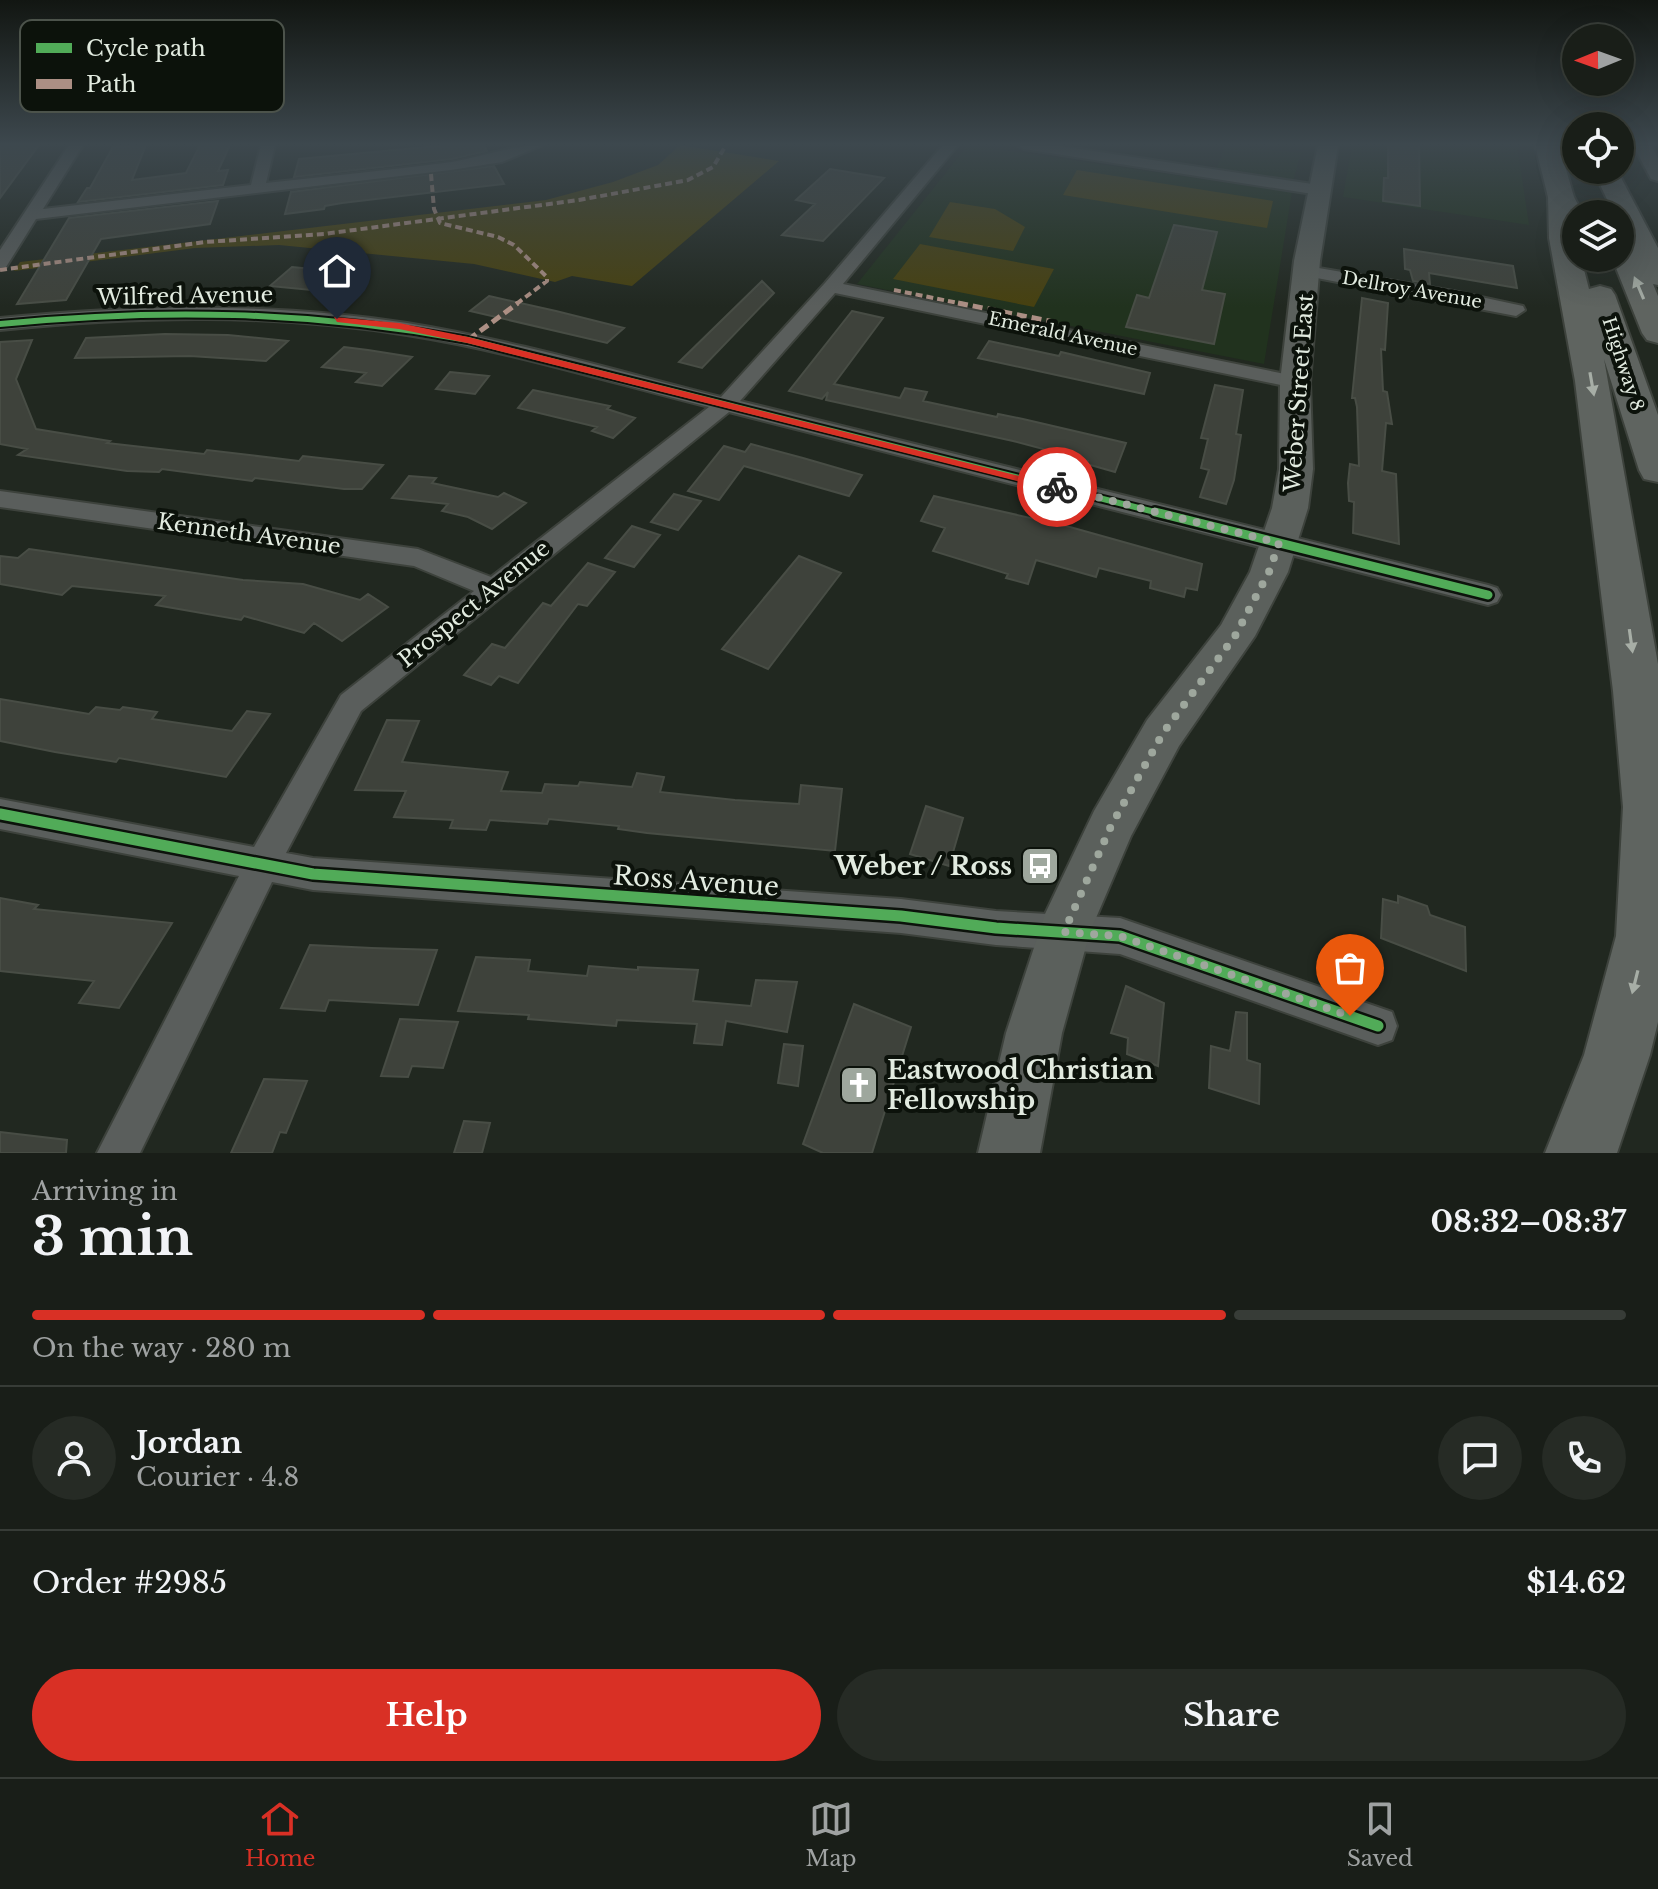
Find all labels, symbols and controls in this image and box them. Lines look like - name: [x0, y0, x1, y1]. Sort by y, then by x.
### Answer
- legend: [20, 20, 284, 112]
- north arrow: [1562, 24, 1634, 96]
- map controls: [1562, 24, 1634, 272]
- text: Cycle path: [86, 35, 206, 62]
- text: Path: [86, 71, 137, 98]
- button: locate: [1562, 112, 1634, 184]
- button: layers: [1562, 200, 1634, 272]
- pin: [303, 237, 371, 319]
- icon: home: [315, 249, 359, 293]
- street label: Dellroy Avenue: [1340, 267, 1484, 313]
- one-way arrow: [1632, 275, 1645, 299]
- street label: Wilfred Avenue: [96, 281, 273, 311]
- street label: Weber Street East: [1279, 292, 1319, 494]
- street label: Emerald Avenue: [986, 307, 1140, 361]
- street label: Highway 8: [1597, 314, 1649, 414]
- one-way arrow: [1587, 372, 1599, 397]
- courier: [1017, 447, 1097, 527]
- icon: bike: [1035, 465, 1079, 509]
- street label: Kenneth Avenue: [156, 508, 342, 560]
- street label: Prospect Avenue: [393, 535, 555, 673]
- one-way arrow: [1625, 629, 1638, 654]
- bus stop icon: Weber / Ross: [1019, 845, 1061, 887]
- place label: Weber / Ross: [833, 850, 1012, 882]
- street label: Ross Avenue: [612, 859, 780, 903]
- pin: [1316, 934, 1384, 1016]
- icon: bag: [1328, 946, 1372, 990]
- one-way arrow: [1629, 970, 1641, 995]
- place label: Eastwood Christian Fellowship: [887, 1054, 1153, 1116]
- church icon: Eastwood Christian Fellowship: [838, 1064, 880, 1106]
- text: Arriving in: [32, 1175, 178, 1207]
- text: 08:32–08:37: [1430, 1203, 1626, 1240]
- text: 3 min: [32, 1205, 193, 1269]
- text: On the way · 280 m: [32, 1332, 291, 1364]
- button: person: [32, 1416, 116, 1500]
- button: chat: [1438, 1416, 1522, 1500]
- button: phone: [1542, 1416, 1626, 1500]
- text: Jordan: [136, 1424, 242, 1461]
- text: Courier · 4.8: [136, 1461, 299, 1493]
- text: Order #2985: [32, 1564, 227, 1601]
- text: $14.62: [1527, 1564, 1626, 1601]
- button: Help: [32, 1669, 821, 1761]
- button: Share: [837, 1669, 1626, 1761]
- tab: Home: [245, 1797, 315, 1872]
- tab: Map: [805, 1797, 857, 1872]
- tab: Saved: [1347, 1797, 1413, 1872]

